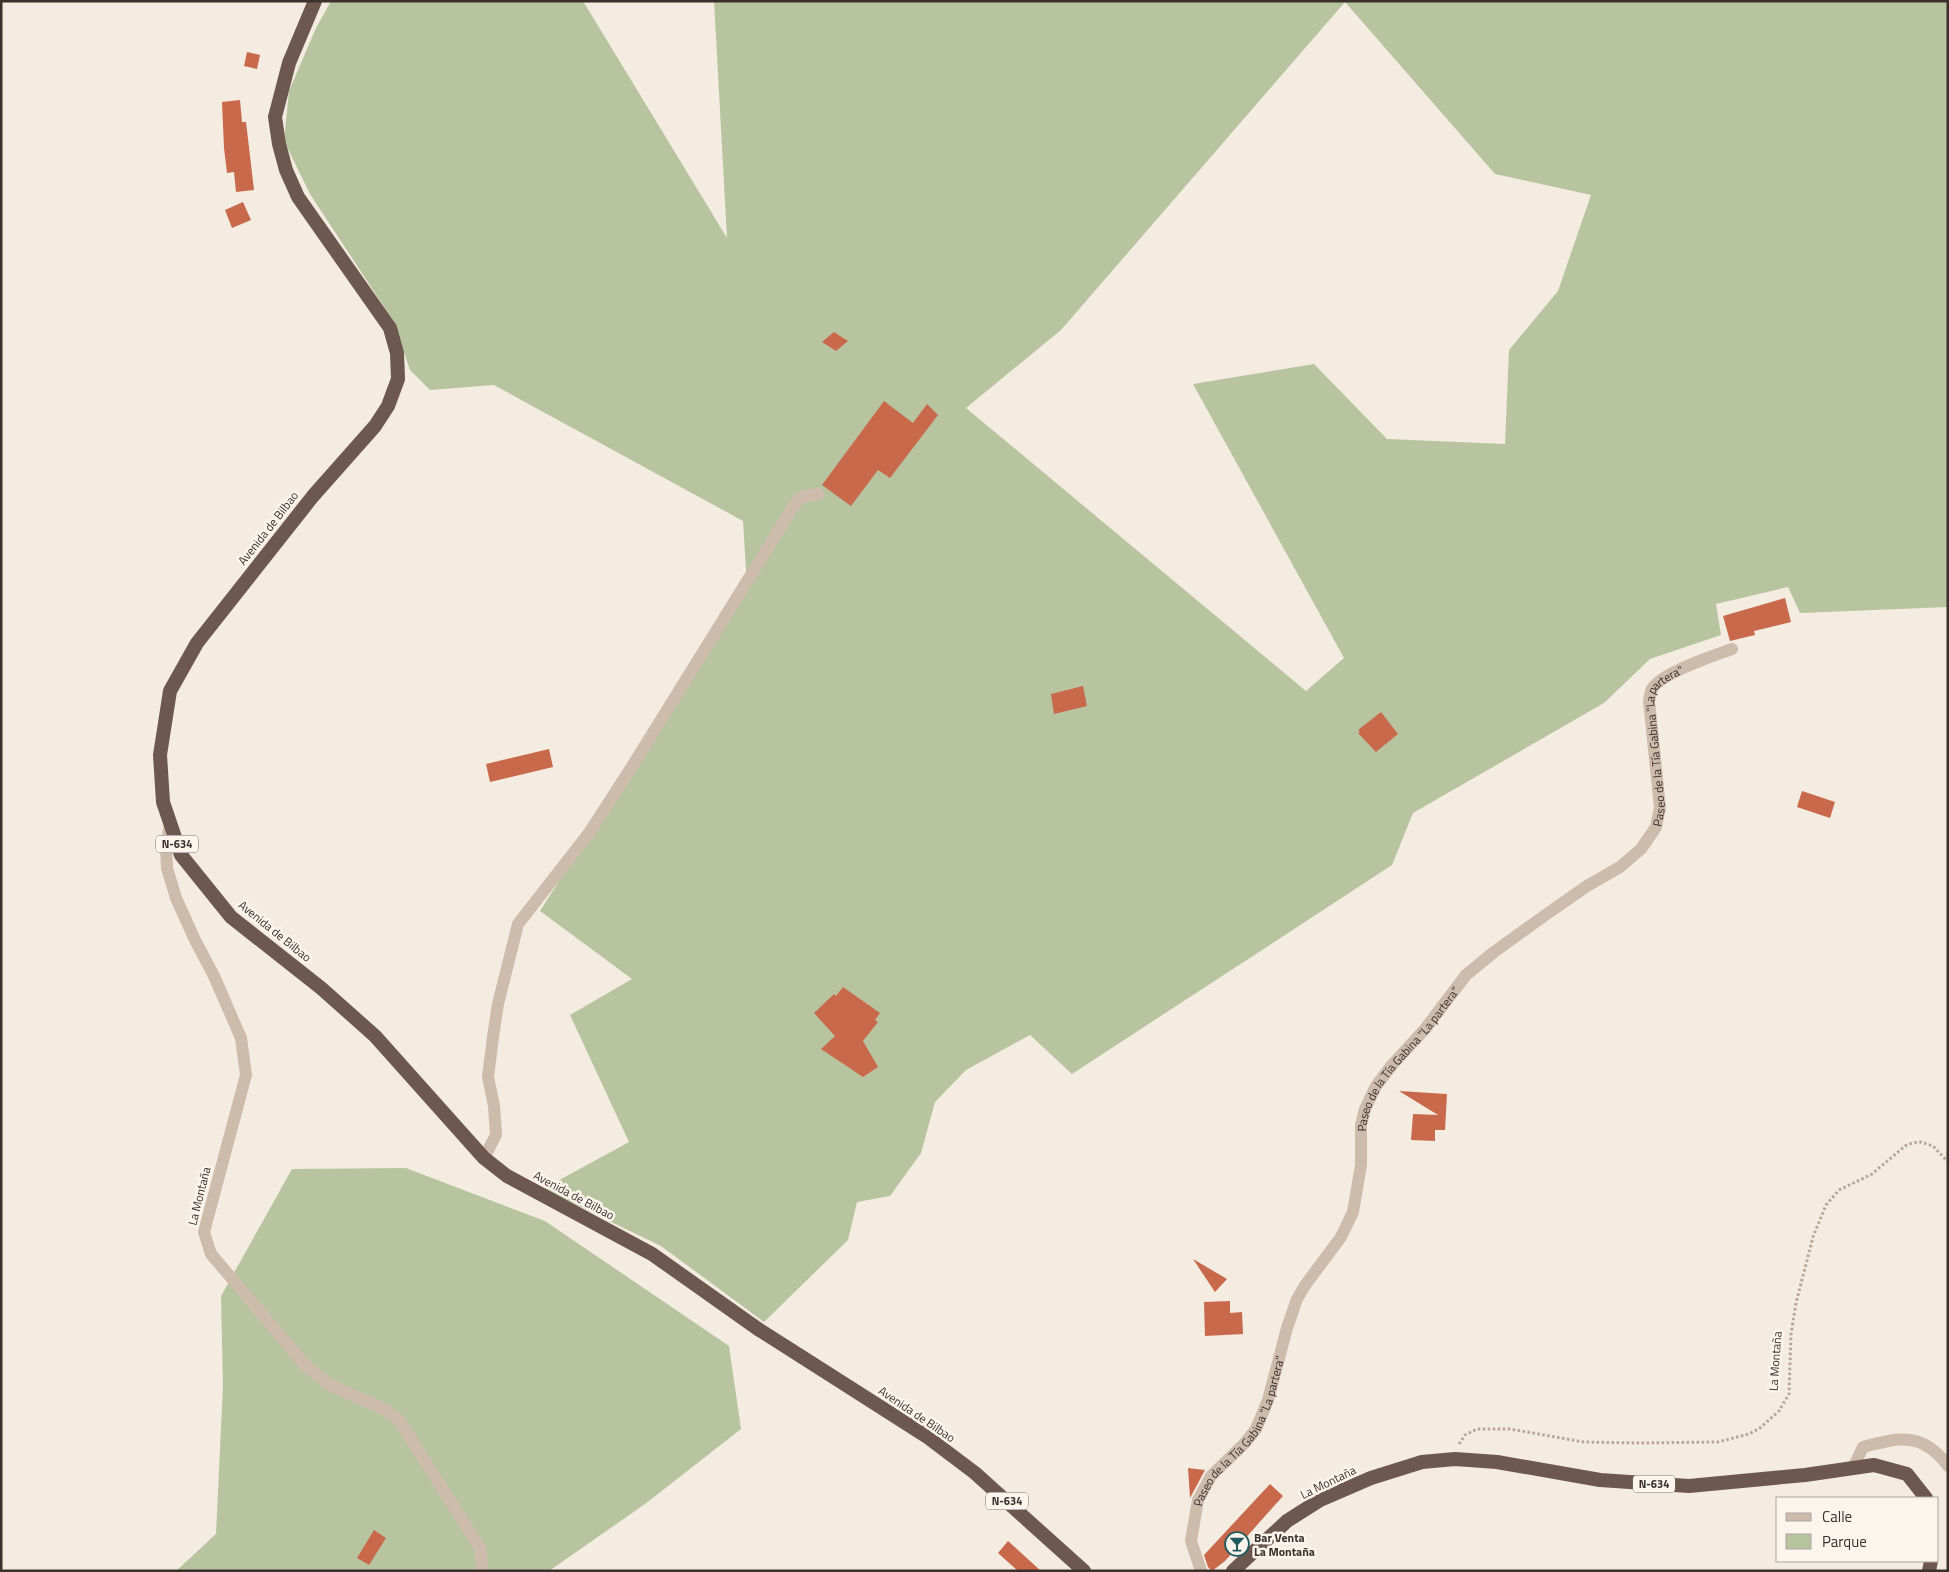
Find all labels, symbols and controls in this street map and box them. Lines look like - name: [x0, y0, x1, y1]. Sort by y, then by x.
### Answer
- street label: Avenida de Bilbao: [233, 487, 303, 569]
- street label: Paseo de la Tía Gabina "La partera": [1640, 660, 1686, 828]
- road number: N-634: [156, 836, 198, 852]
- street label: Avenida de Bilbao: [234, 896, 316, 966]
- street label: Paseo de la Tía Gabina "La partera": [1352, 982, 1464, 1132]
- street label: La Montaña: [183, 1165, 215, 1227]
- street label: Avenida de Bilbao: [530, 1166, 618, 1224]
- street label: La Montaña: [1763, 1330, 1787, 1392]
- street label: Paseo de la Tía Gabina "La partera": [1188, 1353, 1289, 1508]
- street label: Avenida de Bilbao: [875, 1381, 959, 1447]
- street label: La Montaña: [1297, 1460, 1359, 1504]
- road number: N-634: [1633, 1476, 1675, 1492]
- road number: N-634: [986, 1492, 1028, 1510]
- legend: [1776, 1497, 1939, 1562]
- text: Calle: [1822, 1505, 1852, 1528]
- place label: Bar Venta La Montaña: [1254, 1528, 1315, 1561]
- text: Parque: [1822, 1530, 1867, 1553]
- bar icon: Bar Venta La Montaña: [1224, 1531, 1250, 1557]

